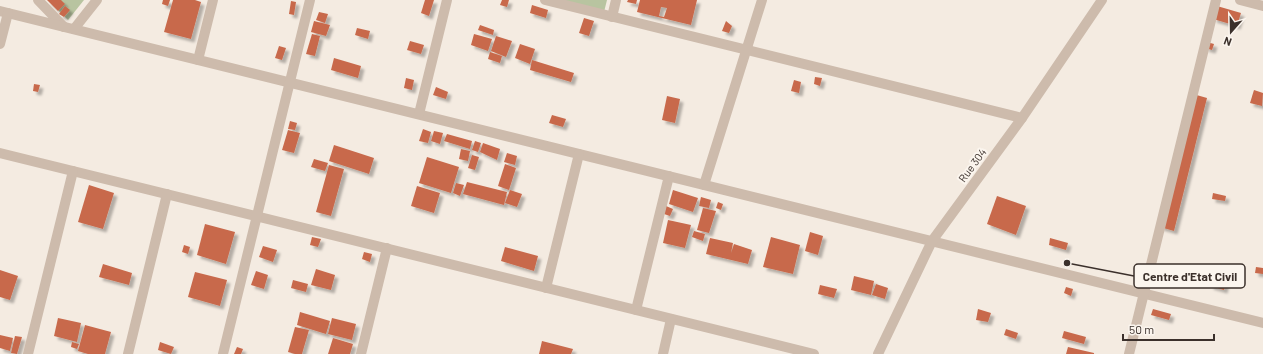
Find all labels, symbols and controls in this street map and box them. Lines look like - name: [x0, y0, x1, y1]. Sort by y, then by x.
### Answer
- north arrow: [1211, 12, 1251, 52]
- text: N: [1222, 35, 1233, 49]
- street label: Rue 304: [955, 146, 989, 184]
- callout: Centre d'Etat Civil: [1134, 264, 1245, 288]
- text: Centre d'Etat Civil: [1143, 269, 1237, 283]
- scale bar: [1123, 316, 1214, 342]
- text: 50 m: [1129, 322, 1154, 336]

